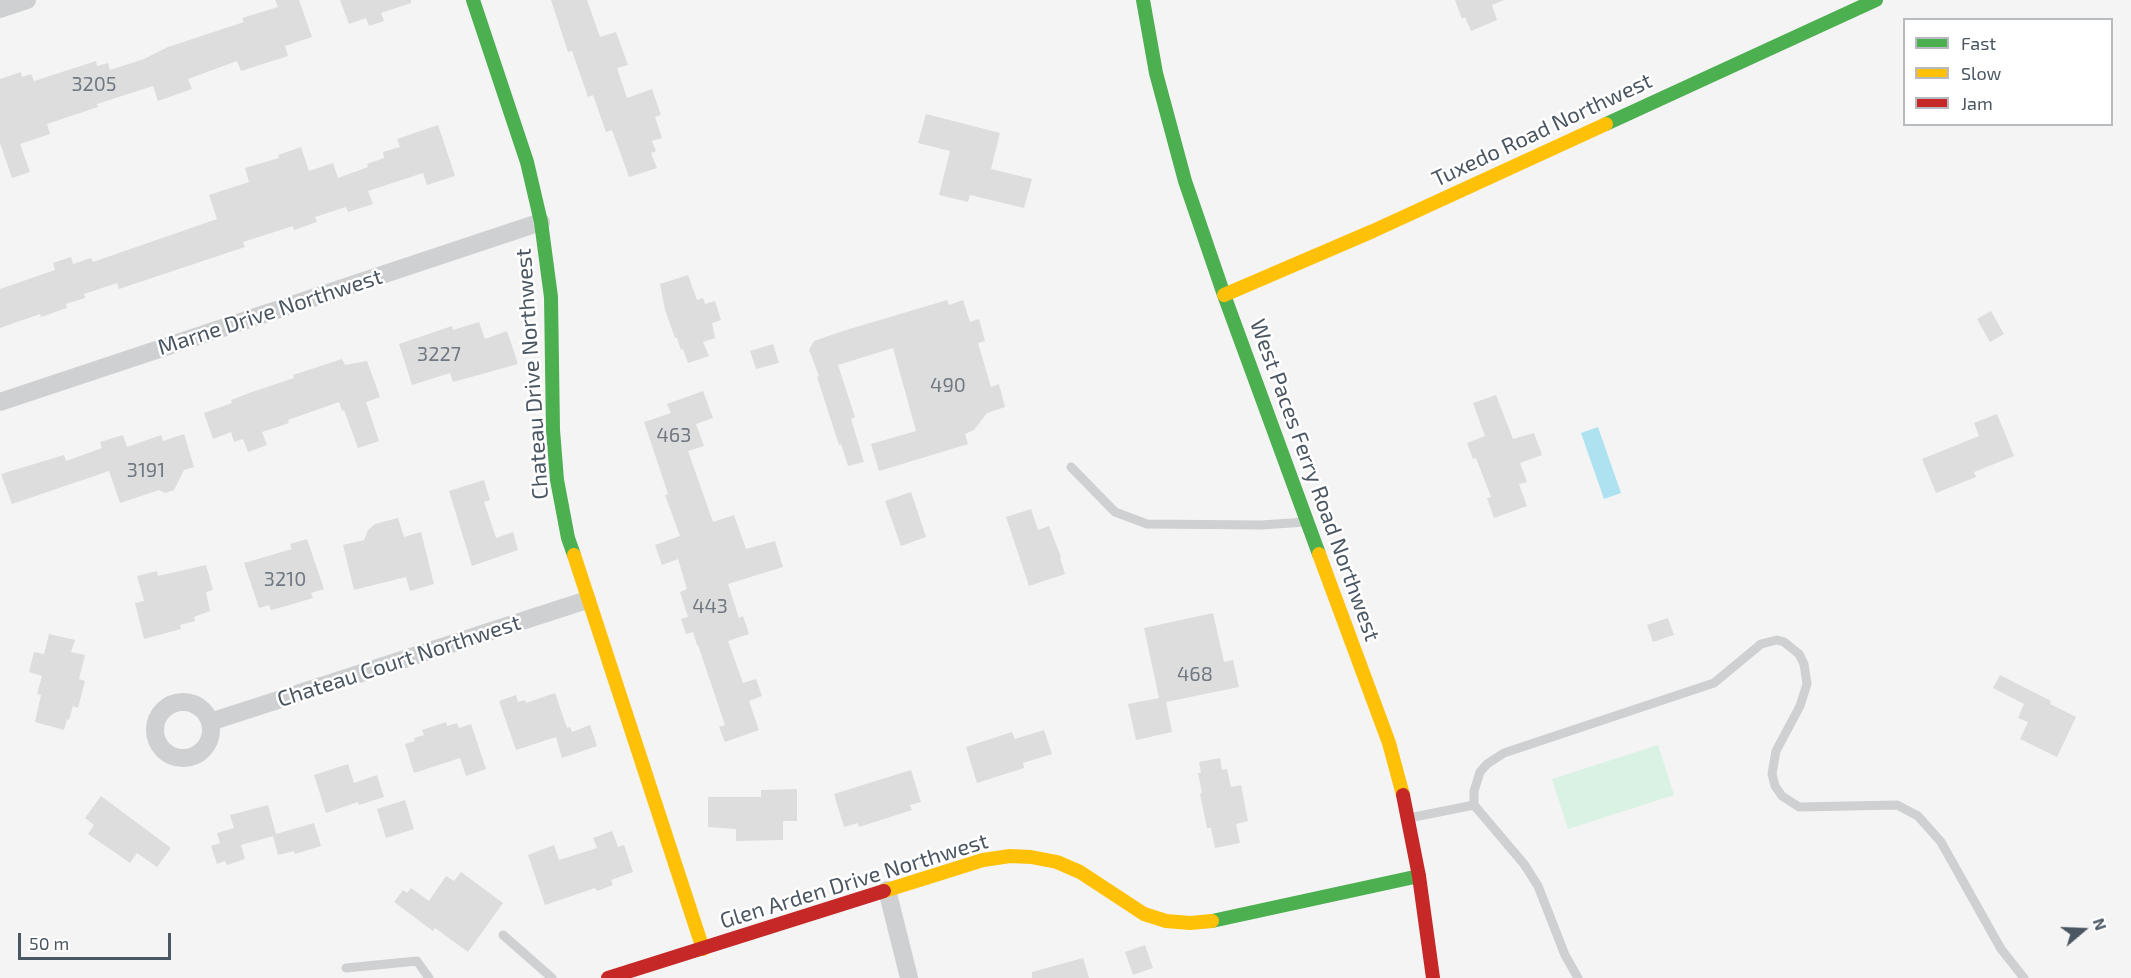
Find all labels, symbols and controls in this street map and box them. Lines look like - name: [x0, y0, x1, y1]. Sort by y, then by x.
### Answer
- legend: [1903, 18, 2113, 126]
- text: Fast: [1961, 32, 1996, 54]
- text: Slow: [1961, 62, 2001, 84]
- street label: Tuxedo Road Northwest: [1428, 67, 1656, 193]
- house number: 3205: [71, 72, 117, 96]
- text: Jam: [1961, 92, 1993, 114]
- street label: Chateau Drive Northwest: [510, 248, 554, 500]
- street label: Marne Drive Northwest: [155, 263, 385, 361]
- street label: West Paces Ferry Road Northwest: [1244, 315, 1386, 645]
- house number: 3227: [417, 342, 461, 366]
- house number: 490: [930, 373, 966, 397]
- house number: 463: [657, 423, 691, 447]
- house number: 3191: [127, 458, 165, 482]
- house number: 3210: [264, 567, 306, 591]
- house number: 443: [692, 594, 728, 618]
- street label: Chateau Court Northwest: [274, 609, 524, 713]
- house number: 468: [1177, 662, 1213, 686]
- street label: Glen Arden Drive Northwest: [717, 828, 991, 934]
- north arrow: [2053, 900, 2113, 960]
- text: N: [2090, 915, 2111, 933]
- scale bar: [21, 921, 174, 959]
- text: 50 m: [29, 932, 69, 954]

